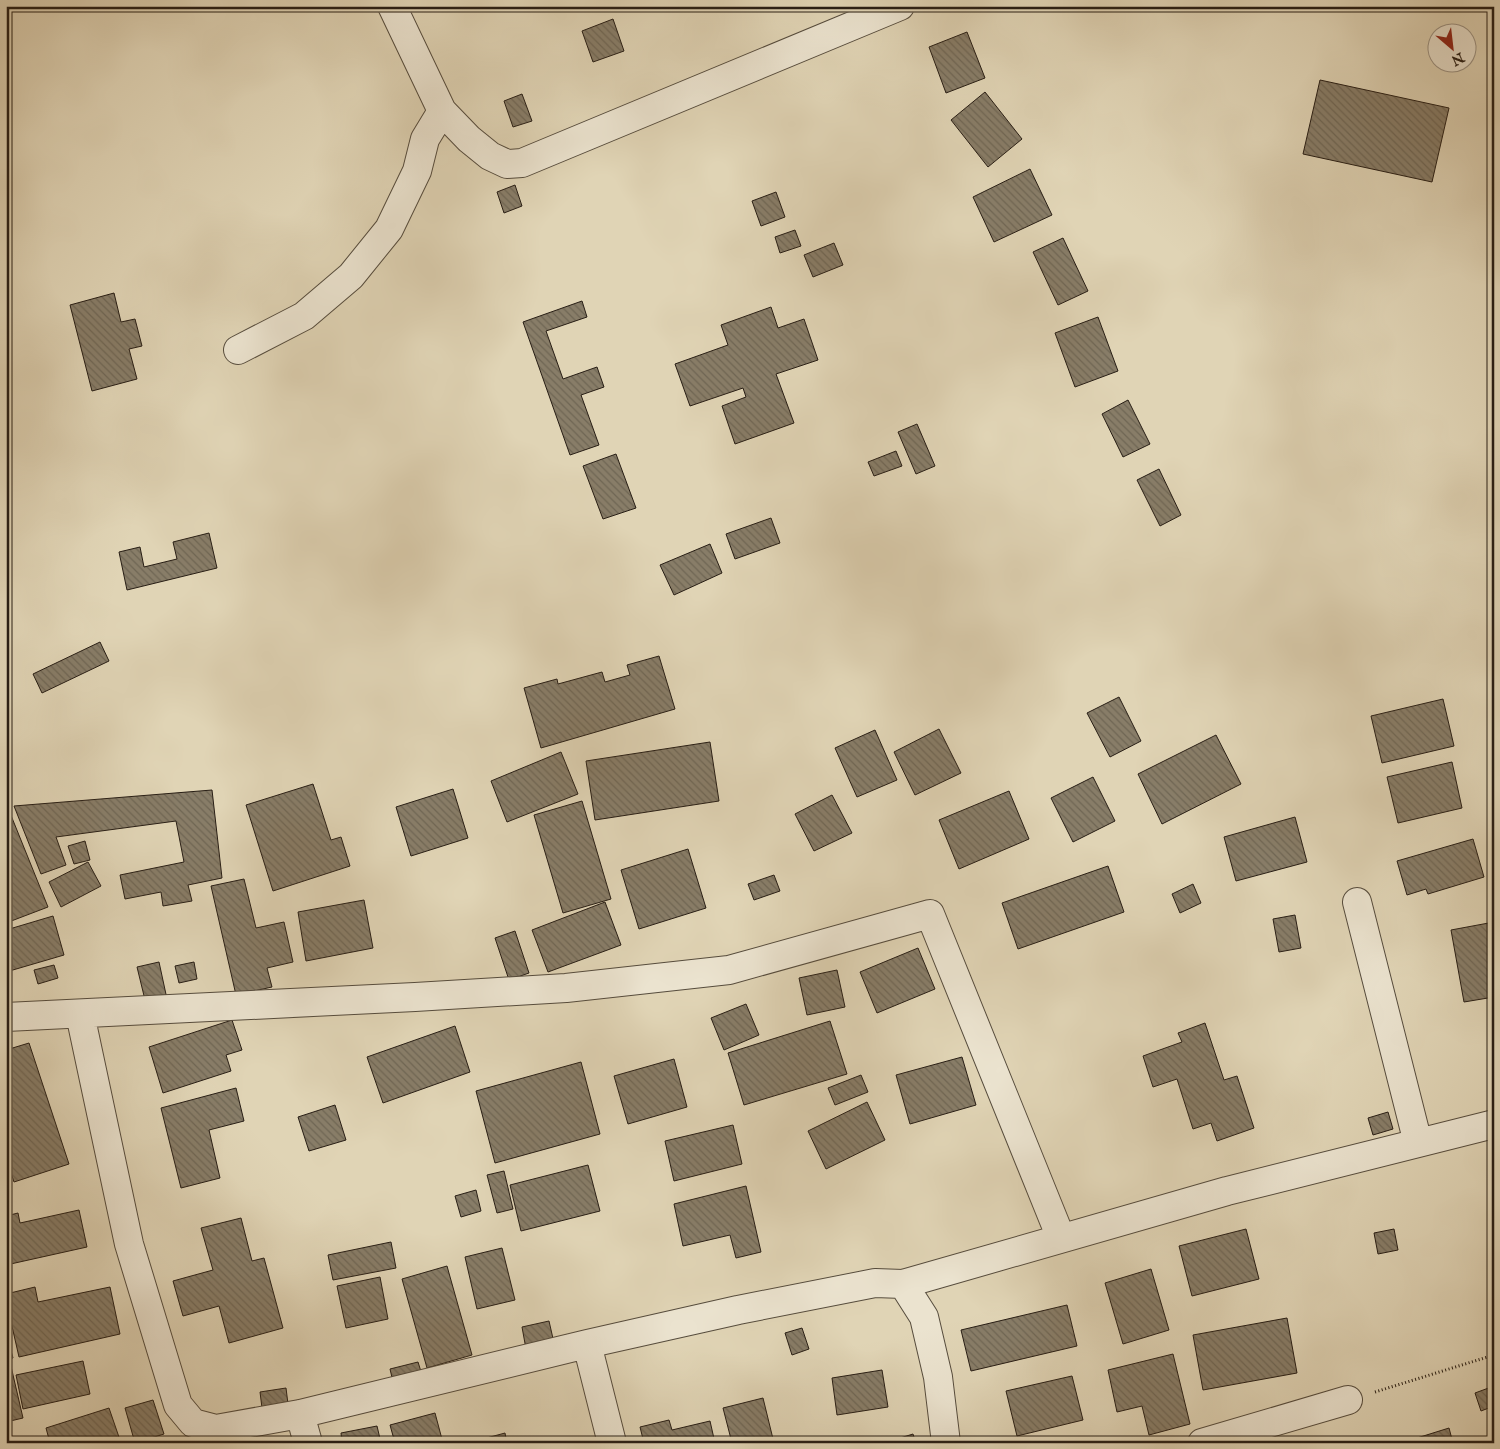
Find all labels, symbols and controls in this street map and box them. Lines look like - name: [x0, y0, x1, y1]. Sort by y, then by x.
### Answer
- north arrow: [1428, 22, 1478, 72]
- text: N: [1448, 47, 1468, 69]

